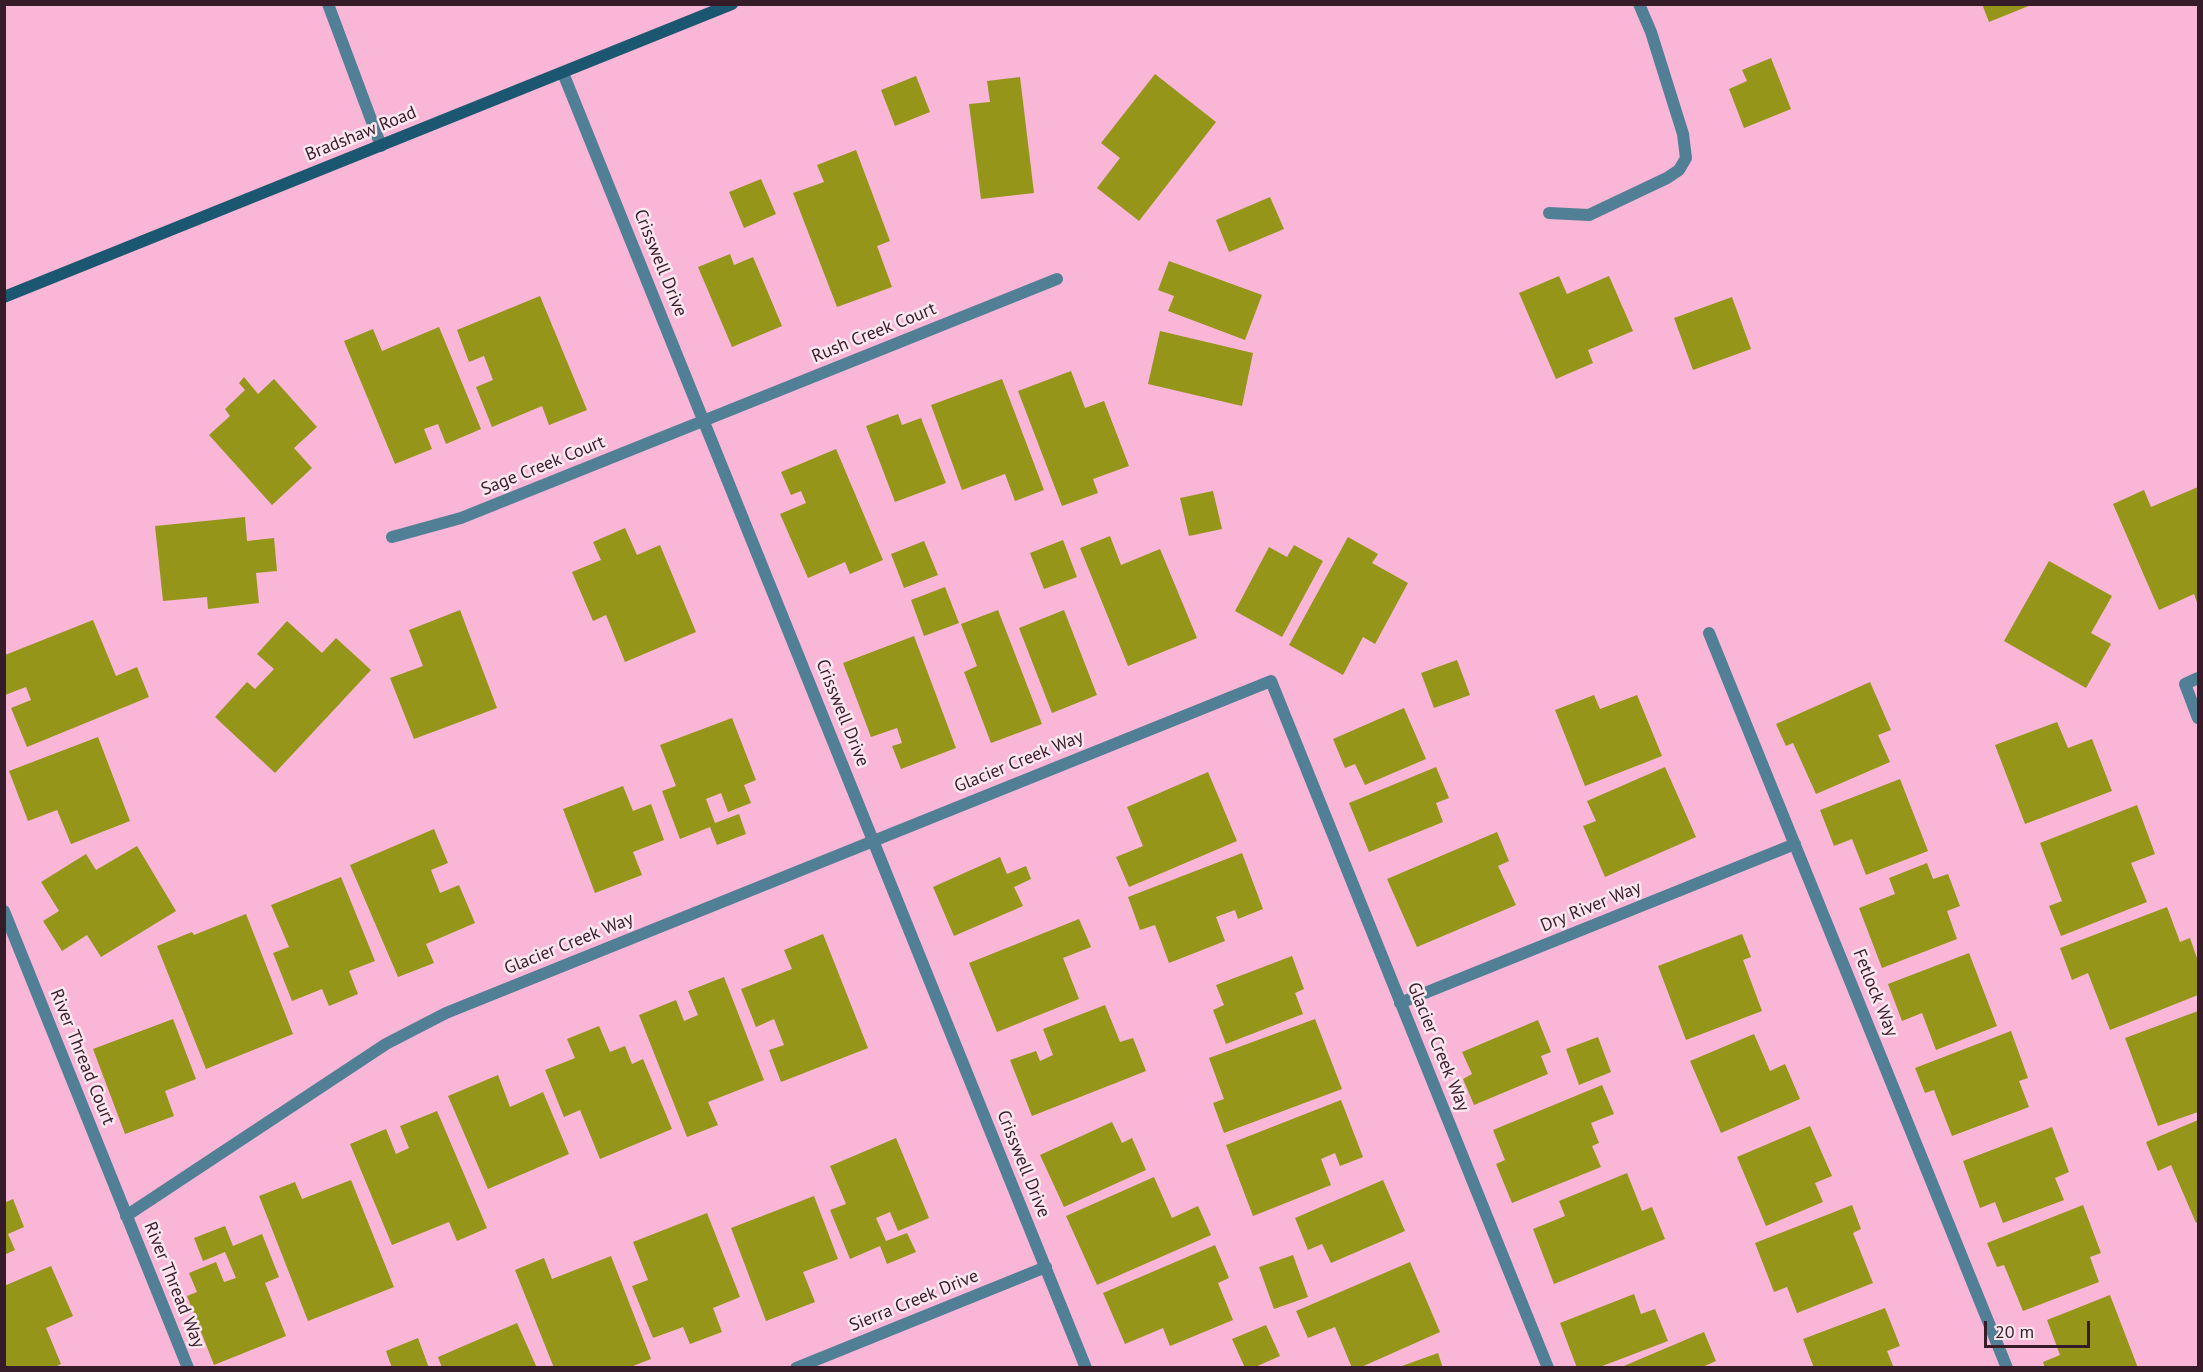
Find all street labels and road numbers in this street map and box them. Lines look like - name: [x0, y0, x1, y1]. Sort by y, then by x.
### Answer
- street label: Bradshaw Road: [302, 102, 420, 166]
- street label: Crisswell Drive: [629, 206, 691, 320]
- street label: Rush Creek Court: [809, 298, 939, 368]
- street label: Sage Creek Court: [478, 431, 608, 501]
- street label: Crisswell Drive: [811, 656, 873, 770]
- street label: Glacier Creek Way: [951, 726, 1087, 798]
- street label: Dry River Way: [1538, 877, 1644, 937]
- street label: Glacier Creek Way: [501, 908, 637, 980]
- street label: Fetlock Way: [1848, 946, 1902, 1040]
- street label: Glacier Creek Way: [1402, 979, 1474, 1115]
- street label: River Thread Court: [45, 986, 119, 1128]
- street label: Crisswell Drive: [992, 1107, 1054, 1221]
- street label: River Thread Way: [139, 1219, 209, 1351]
- street label: Sierra Creek Drive: [846, 1265, 982, 1337]

